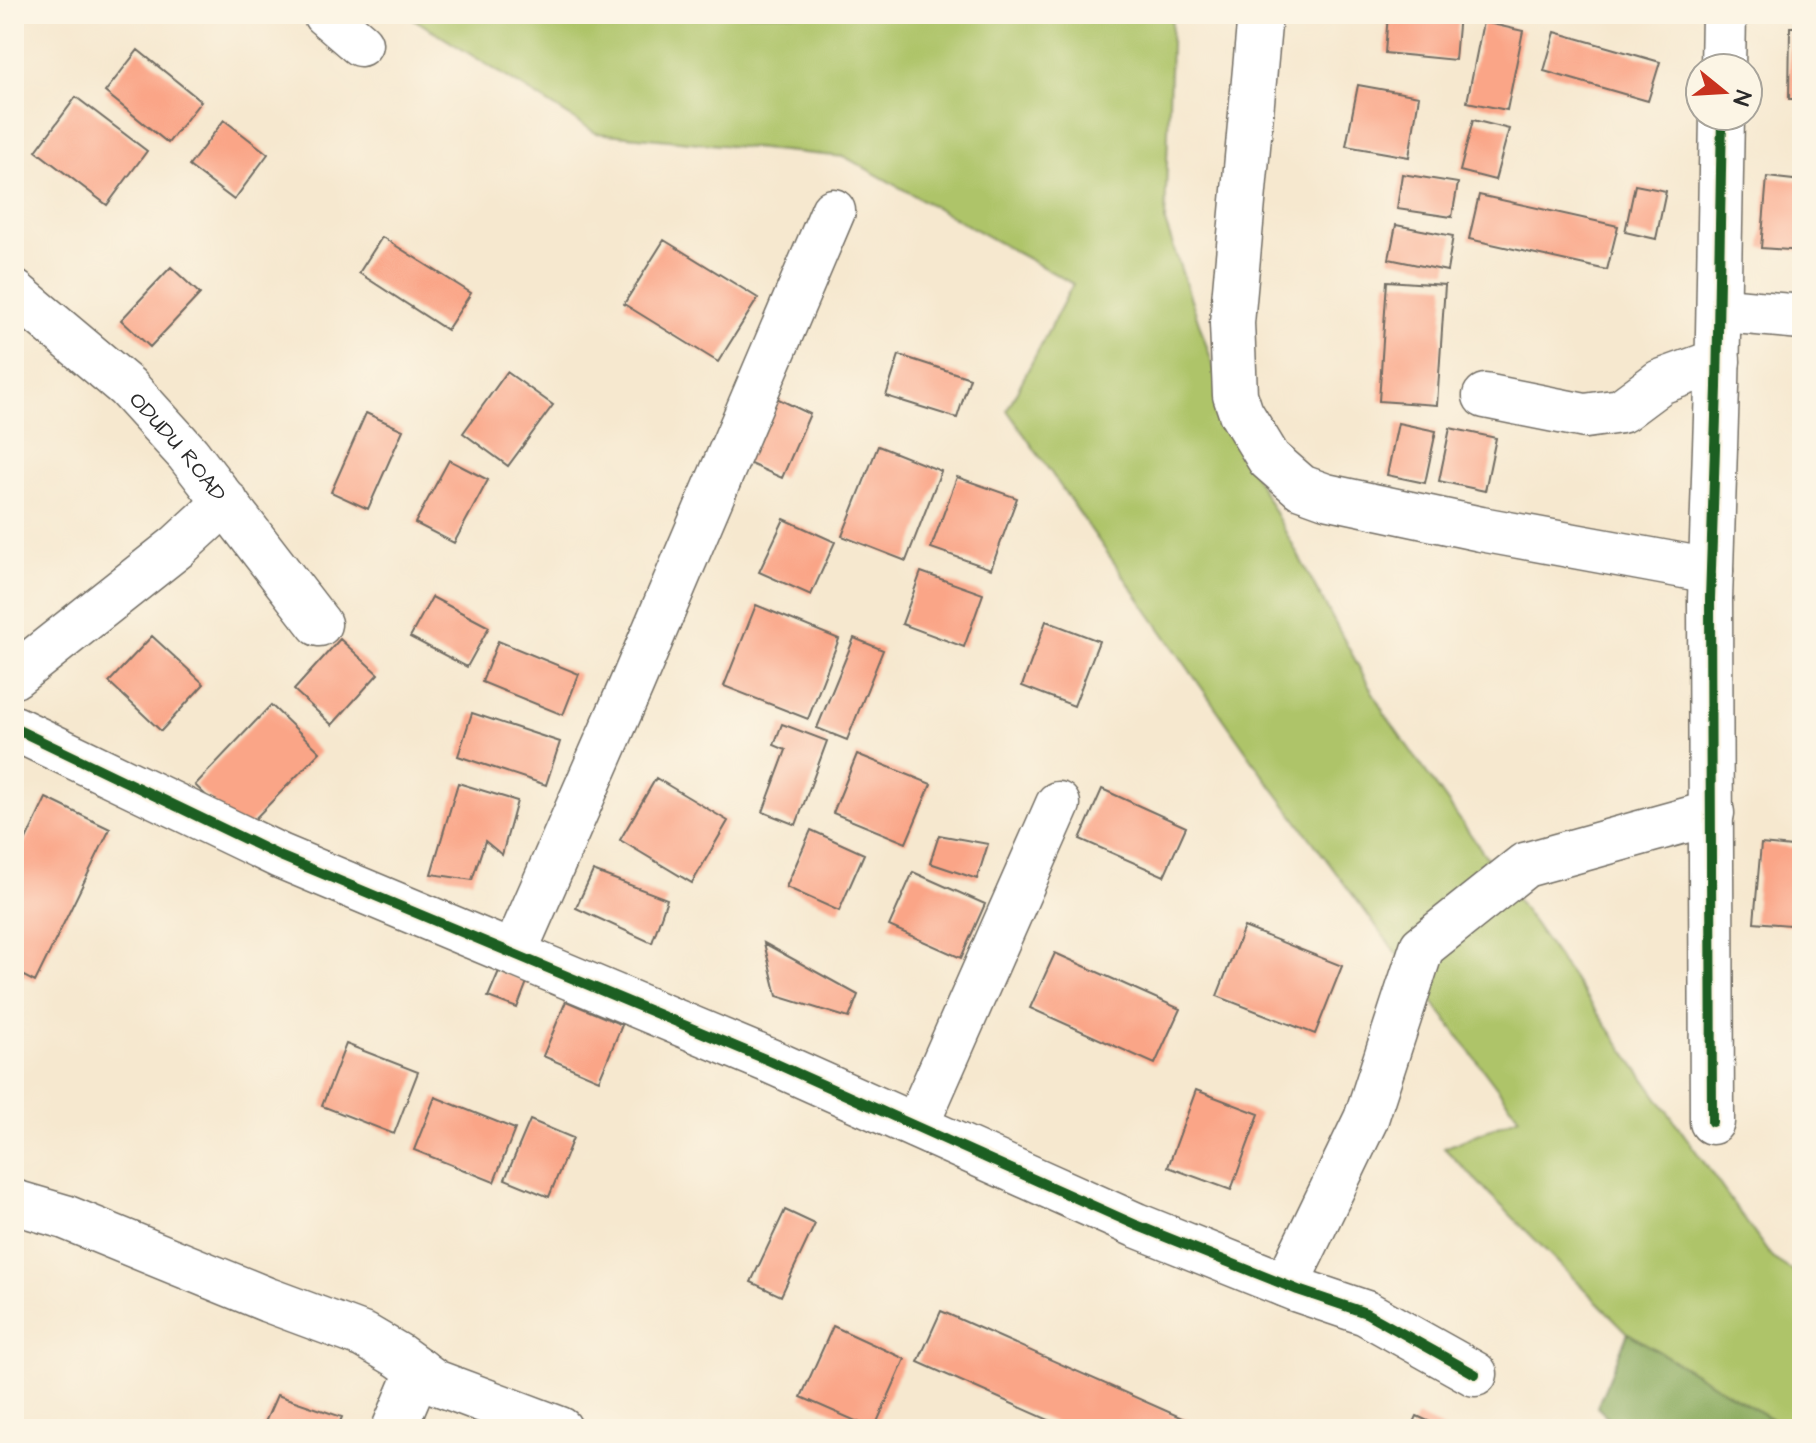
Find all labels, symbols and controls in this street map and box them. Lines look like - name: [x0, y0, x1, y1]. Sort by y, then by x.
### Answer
- north arrow: [1684, 52, 1764, 132]
- text: N: [1725, 86, 1758, 109]
- street label: ODUDU ROAD: [122, 385, 233, 508]

